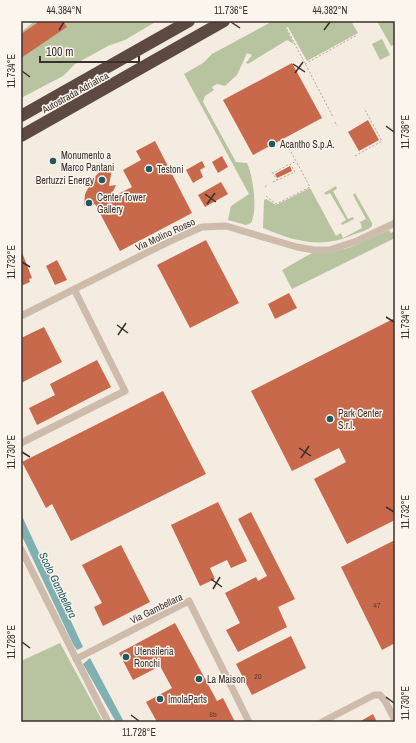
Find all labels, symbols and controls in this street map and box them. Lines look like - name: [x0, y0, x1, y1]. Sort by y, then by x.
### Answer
- text: 44.384°N: [47, 4, 82, 17]
- text: 11.736°E: [214, 4, 248, 17]
- text: 44.382°N: [313, 4, 348, 17]
- scale bar: [40, 38, 139, 64]
- text: 100 m: [46, 44, 73, 60]
- text: 11.734°E: [5, 54, 18, 88]
- street label: Autostrada Adriatica: [39, 69, 111, 117]
- text: 11.736°E: [399, 115, 412, 149]
- place label: Acantho S.p.A.: [279, 138, 335, 151]
- marker: Acantho S.p.A.: [267, 139, 277, 149]
- place label: Monumento a Marco Pantani: [61, 149, 114, 174]
- marker: Monumento a Marco Pantani: [48, 156, 58, 166]
- place label: Testoni: [157, 163, 183, 176]
- marker: Testoni: [144, 164, 154, 174]
- place label: Bertuzzi Energy: [36, 174, 95, 187]
- marker: Bertuzzi Energy: [97, 175, 107, 185]
- place label: Center Tower Gallery: [97, 191, 146, 216]
- marker: Center Tower Gallery: [84, 198, 94, 208]
- street label: Via Molino Rosso: [133, 215, 198, 254]
- text: 11.732°E: [5, 245, 18, 279]
- text: 11.734°E: [399, 305, 412, 339]
- place label: Park Center S.r.l.: [338, 407, 382, 432]
- marker: Park Center S.r.l.: [325, 414, 335, 424]
- text: 11.730°E: [5, 435, 18, 469]
- text: 11.732°E: [399, 495, 412, 529]
- water label: Scolo Gambellara: [36, 550, 80, 620]
- street label: Via Gambellara: [128, 590, 185, 627]
- house number: 47: [373, 600, 381, 610]
- text: 11.728°E: [5, 625, 18, 659]
- place label: Utensileria Ronchi: [134, 645, 174, 670]
- marker: Utensileria Ronchi: [121, 652, 131, 662]
- house number: 20: [254, 671, 262, 681]
- place label: La Maison: [207, 673, 245, 686]
- marker: La Maison: [194, 674, 204, 684]
- text: 11.730°E: [399, 686, 412, 720]
- place label: ImolaParts: [168, 693, 207, 706]
- marker: ImolaParts: [155, 694, 165, 704]
- house number: 8b: [209, 709, 217, 719]
- text: 11.728°E: [122, 726, 156, 739]

